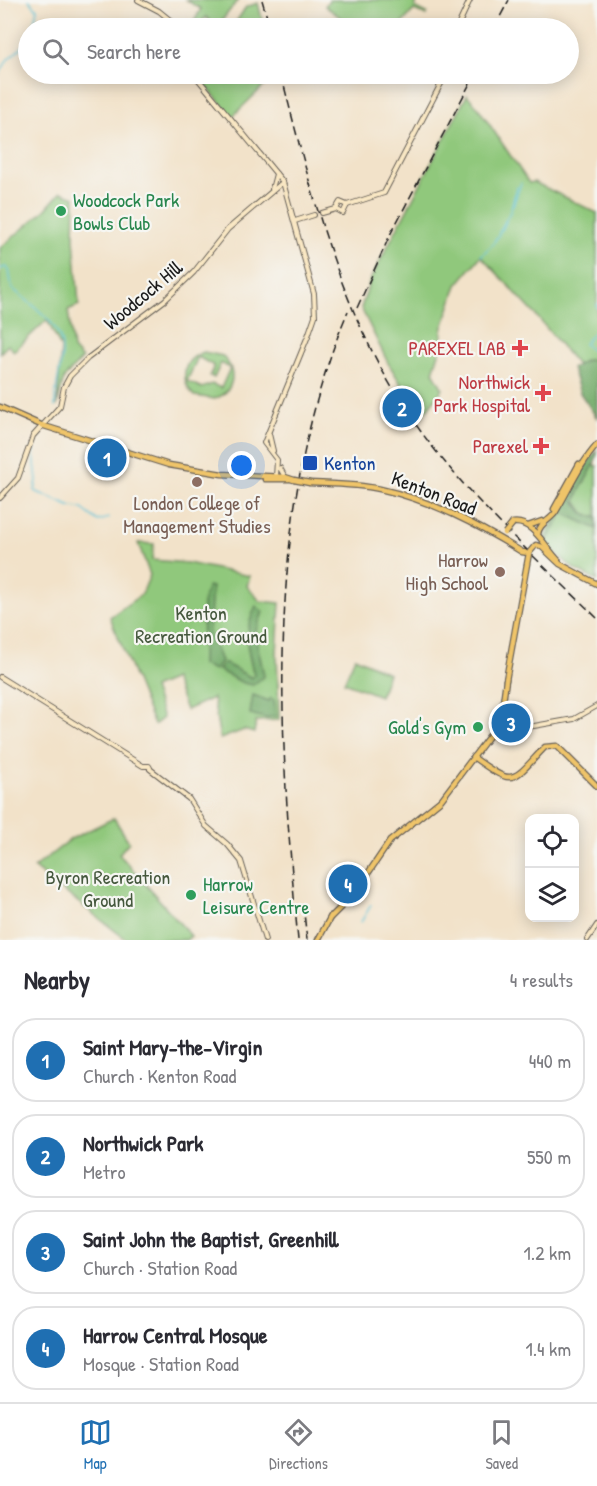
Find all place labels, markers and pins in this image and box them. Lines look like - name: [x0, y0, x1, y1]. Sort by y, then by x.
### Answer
- place label: Woodcock Park Bowls Club: [73, 186, 179, 236]
- marker: Woodcock Park Bowls Club: [54, 204, 68, 218]
- place label: PAREXEL LAB: [408, 334, 506, 361]
- marker: PAREXEL LAB: [511, 339, 529, 357]
- place label: Northwick Park Hospital: [434, 368, 531, 418]
- marker: Northwick Park Hospital: [534, 384, 552, 402]
- pin: 2: [382, 386, 422, 430]
- place label: Parexel: [473, 432, 529, 459]
- pin: 1: [88, 436, 126, 480]
- marker: Parexel: [532, 437, 550, 455]
- place label: Kenton: [324, 449, 375, 476]
- marker: Kenton: [301, 454, 319, 472]
- marker: London College of Management Studies: [190, 475, 204, 489]
- place label: London College of Management Studies: [123, 489, 271, 539]
- place label: Harrow High School: [405, 546, 489, 596]
- marker: Harrow High School: [493, 565, 507, 579]
- pin: 3: [492, 700, 530, 746]
- place label: Gold's Gym: [388, 713, 466, 740]
- marker: Gold's Gym: [471, 720, 485, 734]
- pin: 4: [328, 862, 368, 906]
- place label: Harrow Leisure Centre: [203, 870, 309, 920]
- marker: Harrow Leisure Centre: [184, 888, 198, 902]

